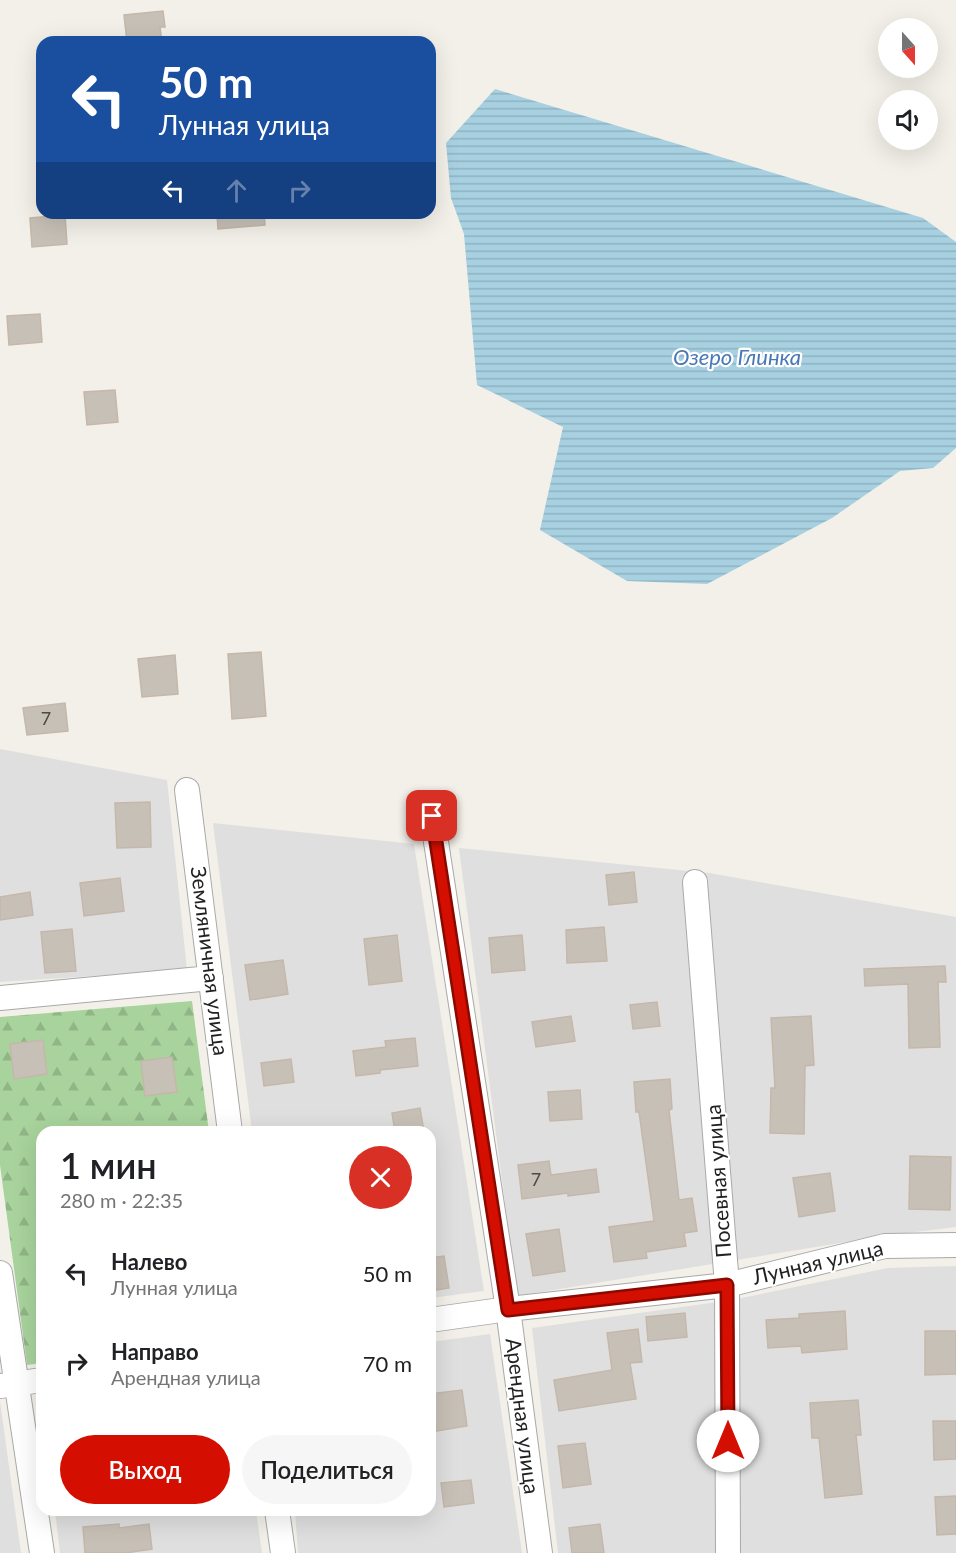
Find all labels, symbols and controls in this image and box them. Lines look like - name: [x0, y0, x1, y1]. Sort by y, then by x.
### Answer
- north arrow: [878, 18, 938, 78]
- map controls: [878, 18, 938, 150]
- text: 50 m: [159, 57, 253, 107]
- icon: left: [60, 60, 138, 138]
- button: sound: [878, 90, 938, 150]
- text: Лунная улица: [159, 108, 330, 141]
- icon: left: [157, 174, 190, 207]
- icon: ahead: [220, 174, 253, 207]
- icon: right: [283, 174, 316, 207]
- water label: Озеро Глинка: [673, 343, 801, 370]
- house number: 7: [41, 707, 51, 729]
- pin: [406, 790, 457, 841]
- icon: arrive: [415, 799, 448, 832]
- street label: Земляничная улица: [186, 865, 235, 1057]
- street label: Посевная улица: [700, 1104, 735, 1259]
- text: 1 мин: [60, 1143, 157, 1187]
- button: close: [349, 1146, 412, 1209]
- house number: 7: [531, 1168, 541, 1190]
- text: 280 m · 22:35: [60, 1188, 183, 1212]
- street label: Лунная улица: [749, 1234, 885, 1289]
- text: Налево: [111, 1248, 187, 1275]
- icon: left: [60, 1257, 93, 1290]
- text: 50 m: [363, 1260, 412, 1287]
- text: Лунная улица: [111, 1275, 238, 1299]
- street label: Арендная улица: [502, 1336, 545, 1495]
- text: Направо: [111, 1338, 199, 1365]
- icon: right: [60, 1347, 93, 1380]
- text: 70 m: [363, 1350, 412, 1377]
- text: Арендная улица: [111, 1365, 261, 1389]
- position arrow: [696, 1409, 760, 1473]
- button: Выход: [60, 1435, 230, 1504]
- button: Поделиться: [242, 1435, 412, 1504]

